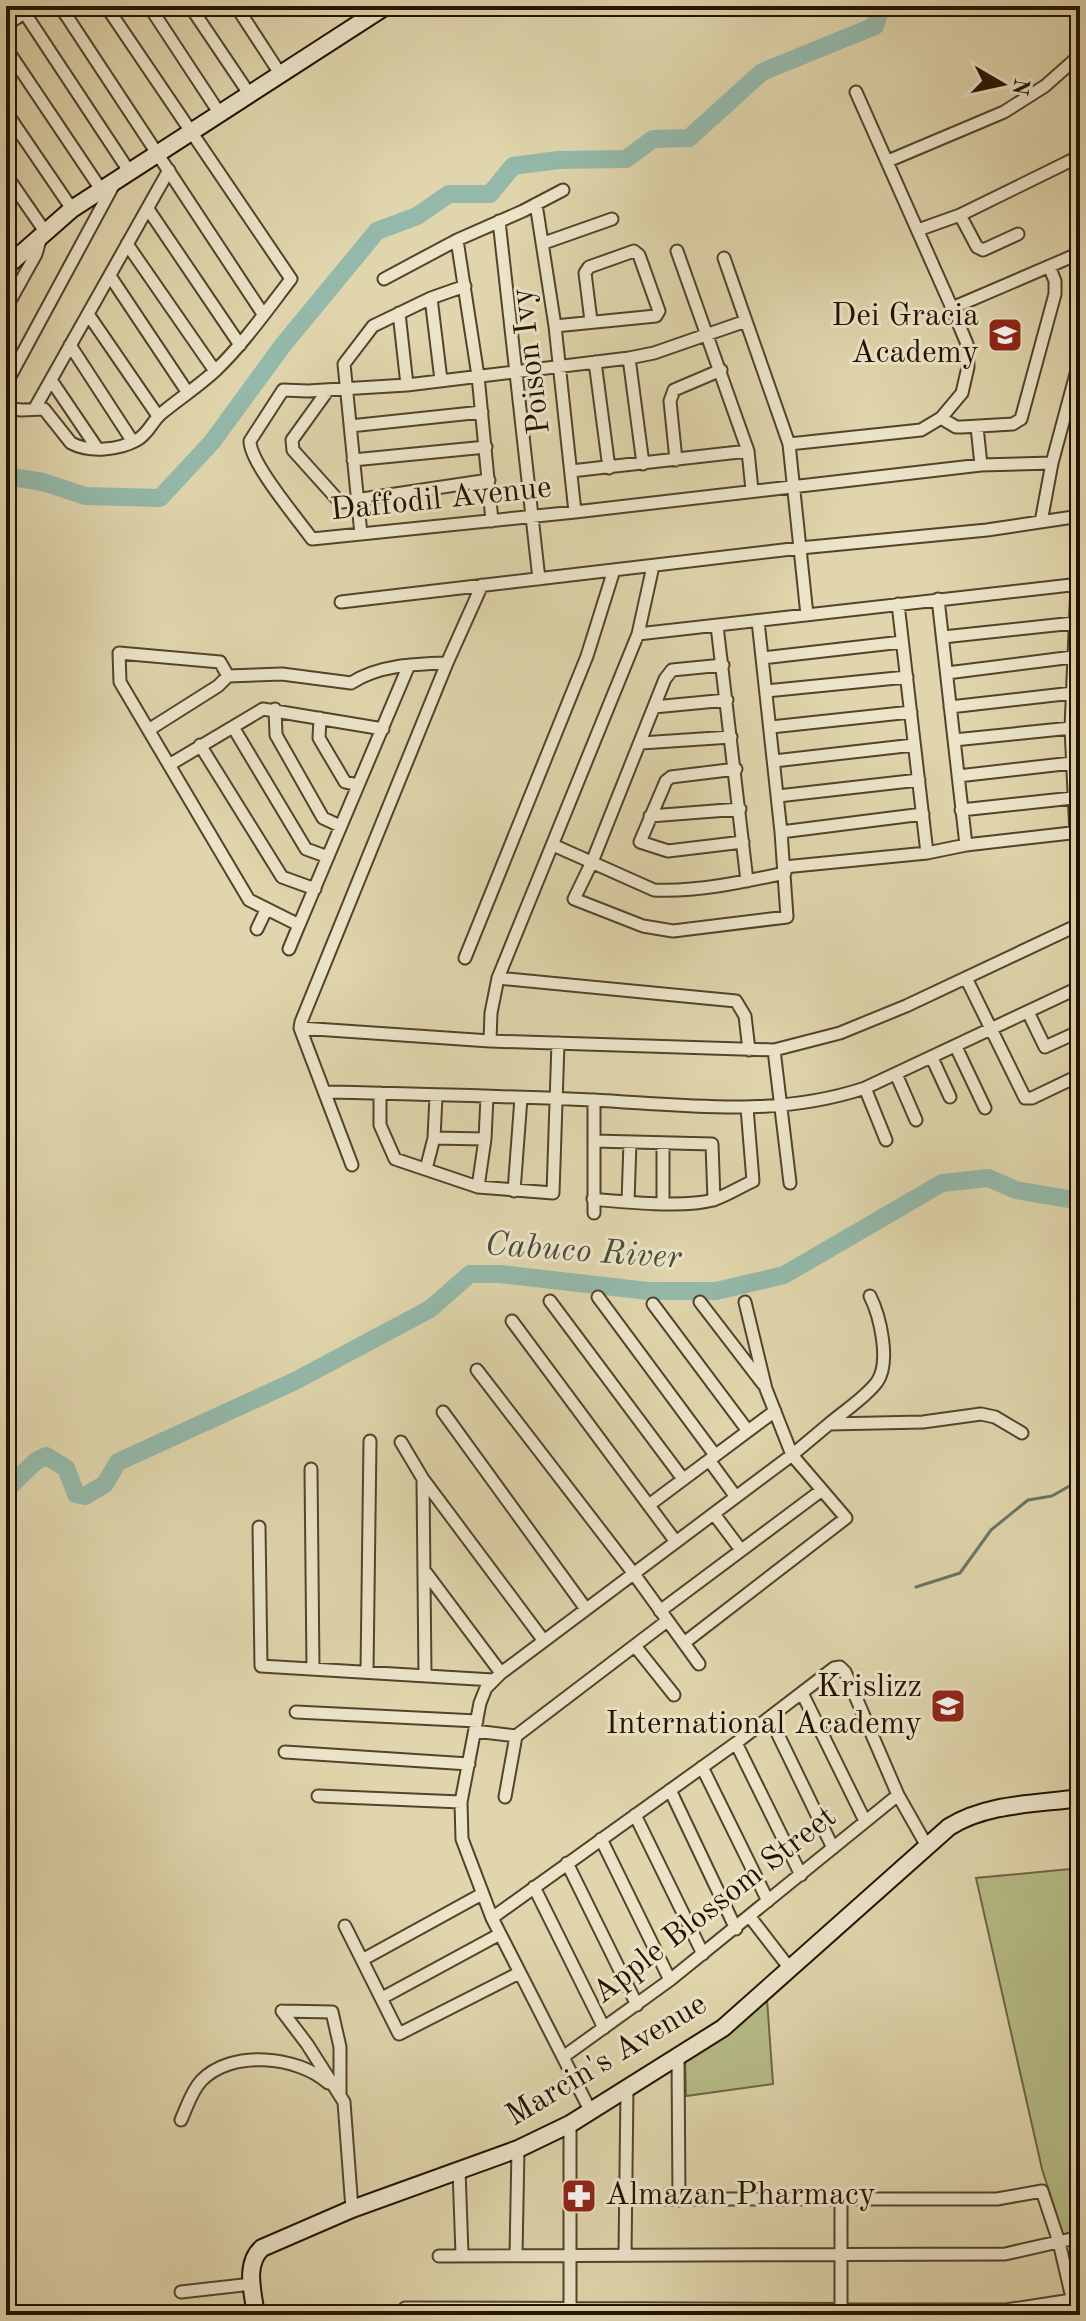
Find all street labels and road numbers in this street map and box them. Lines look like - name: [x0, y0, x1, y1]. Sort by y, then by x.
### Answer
- street label: Poison Ivy: [507, 286, 557, 436]
- street label: Daffodil Avenue: [329, 472, 553, 528]
- street label: Apple Blossom Street: [587, 1801, 843, 2011]
- street label: Marcin's Avenue: [501, 1989, 713, 2133]

